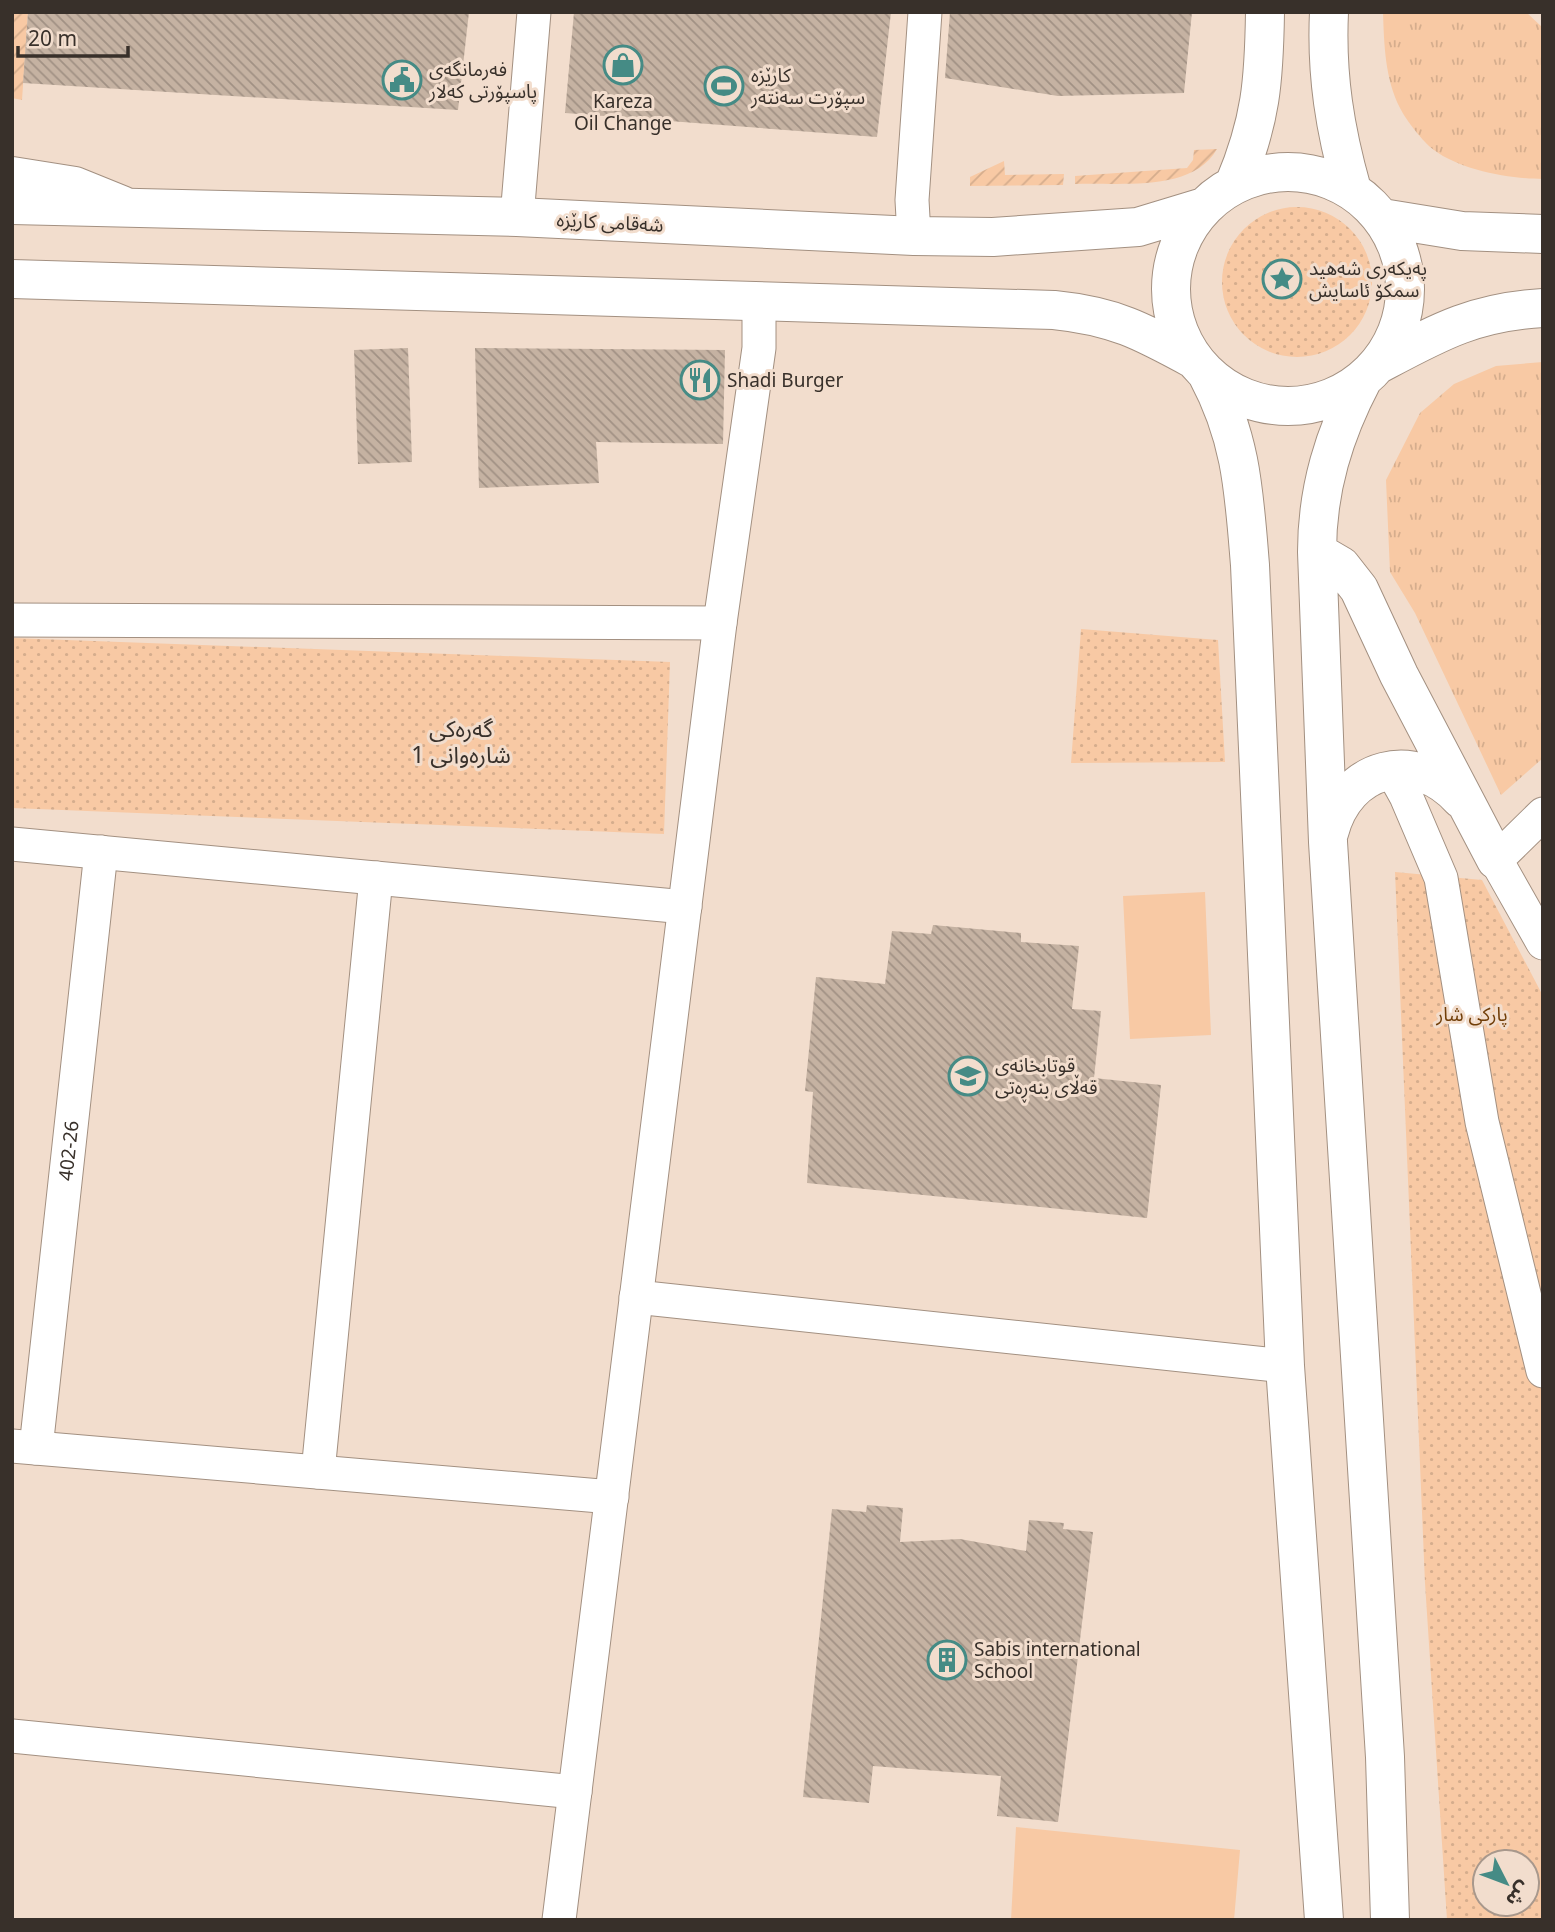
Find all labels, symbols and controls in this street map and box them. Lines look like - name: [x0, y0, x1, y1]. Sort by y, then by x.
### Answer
- scale bar: [18, 14, 128, 58]
- text: 20 m: [28, 24, 77, 52]
- shop icon: Kareza Oil Change: [602, 44, 644, 86]
- place label: فەرمانگەی پاسپۆرتی کەلار: [428, 56, 537, 104]
- public building icon: فەرمانگەی پاسپۆرتی کەلار: [381, 59, 423, 101]
- place label: کارێزە سپۆرت سەنتەر: [750, 62, 865, 110]
- sports icon: کارێزە سپۆرت سەنتەر: [703, 65, 745, 107]
- place label: Kareza Oil Change: [574, 88, 672, 136]
- street label: شەقامی کارێزە: [556, 206, 664, 238]
- place label: پەیکەری شەهید سمکۆ ئاسایش: [1309, 255, 1427, 303]
- place icon: پەیکەری شەهید سمکۆ ئاسایش: [1261, 258, 1303, 300]
- restaurant icon: Shadi Burger: [679, 359, 721, 401]
- place label: Shadi Burger: [727, 367, 844, 393]
- district label: گەرەکی شارەوانی 1: [411, 712, 511, 770]
- park label: پارکی شار: [1435, 1001, 1508, 1027]
- place label: قوتابخانەی قەڵای بنەڕەتی: [995, 1052, 1098, 1103]
- school or university icon: قوتابخانەی قەڵای بنەڕەتی: [947, 1055, 989, 1097]
- street label: 402-26: [52, 1119, 85, 1182]
- place label: Sabis international School: [974, 1636, 1141, 1684]
- building icon: Sabis international School: [926, 1639, 968, 1681]
- north arrow: [1471, 1848, 1541, 1918]
- text: ش: [1500, 1876, 1537, 1913]

